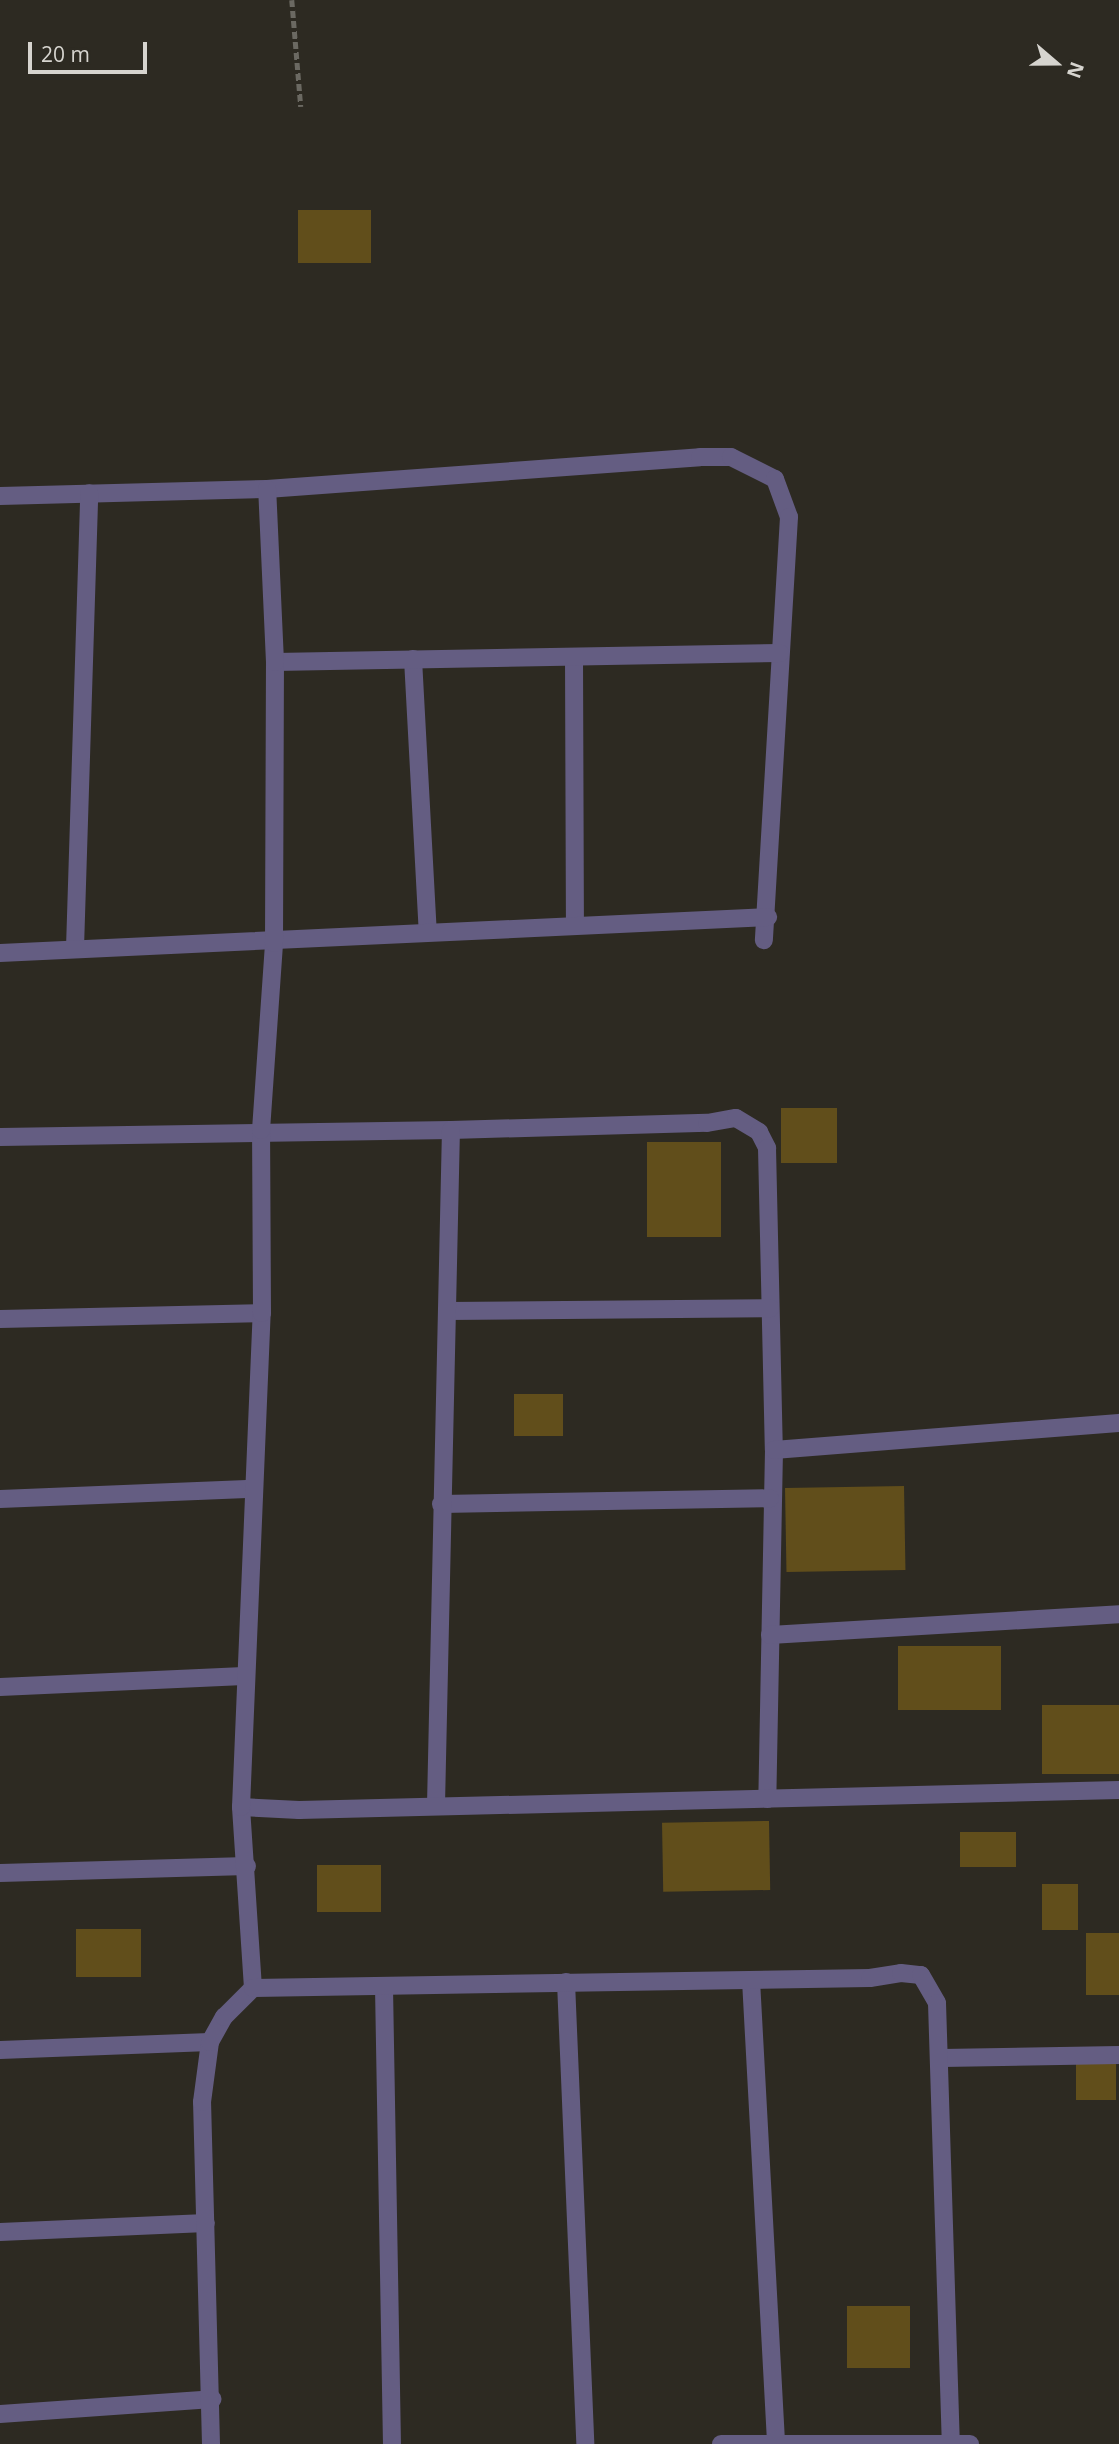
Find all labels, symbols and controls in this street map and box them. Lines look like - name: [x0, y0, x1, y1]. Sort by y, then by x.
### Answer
- scale bar: [32, 28, 150, 72]
- north arrow: [1021, 28, 1091, 98]
- text: 20 m: [41, 40, 90, 68]
- text: N: [1061, 58, 1091, 82]

